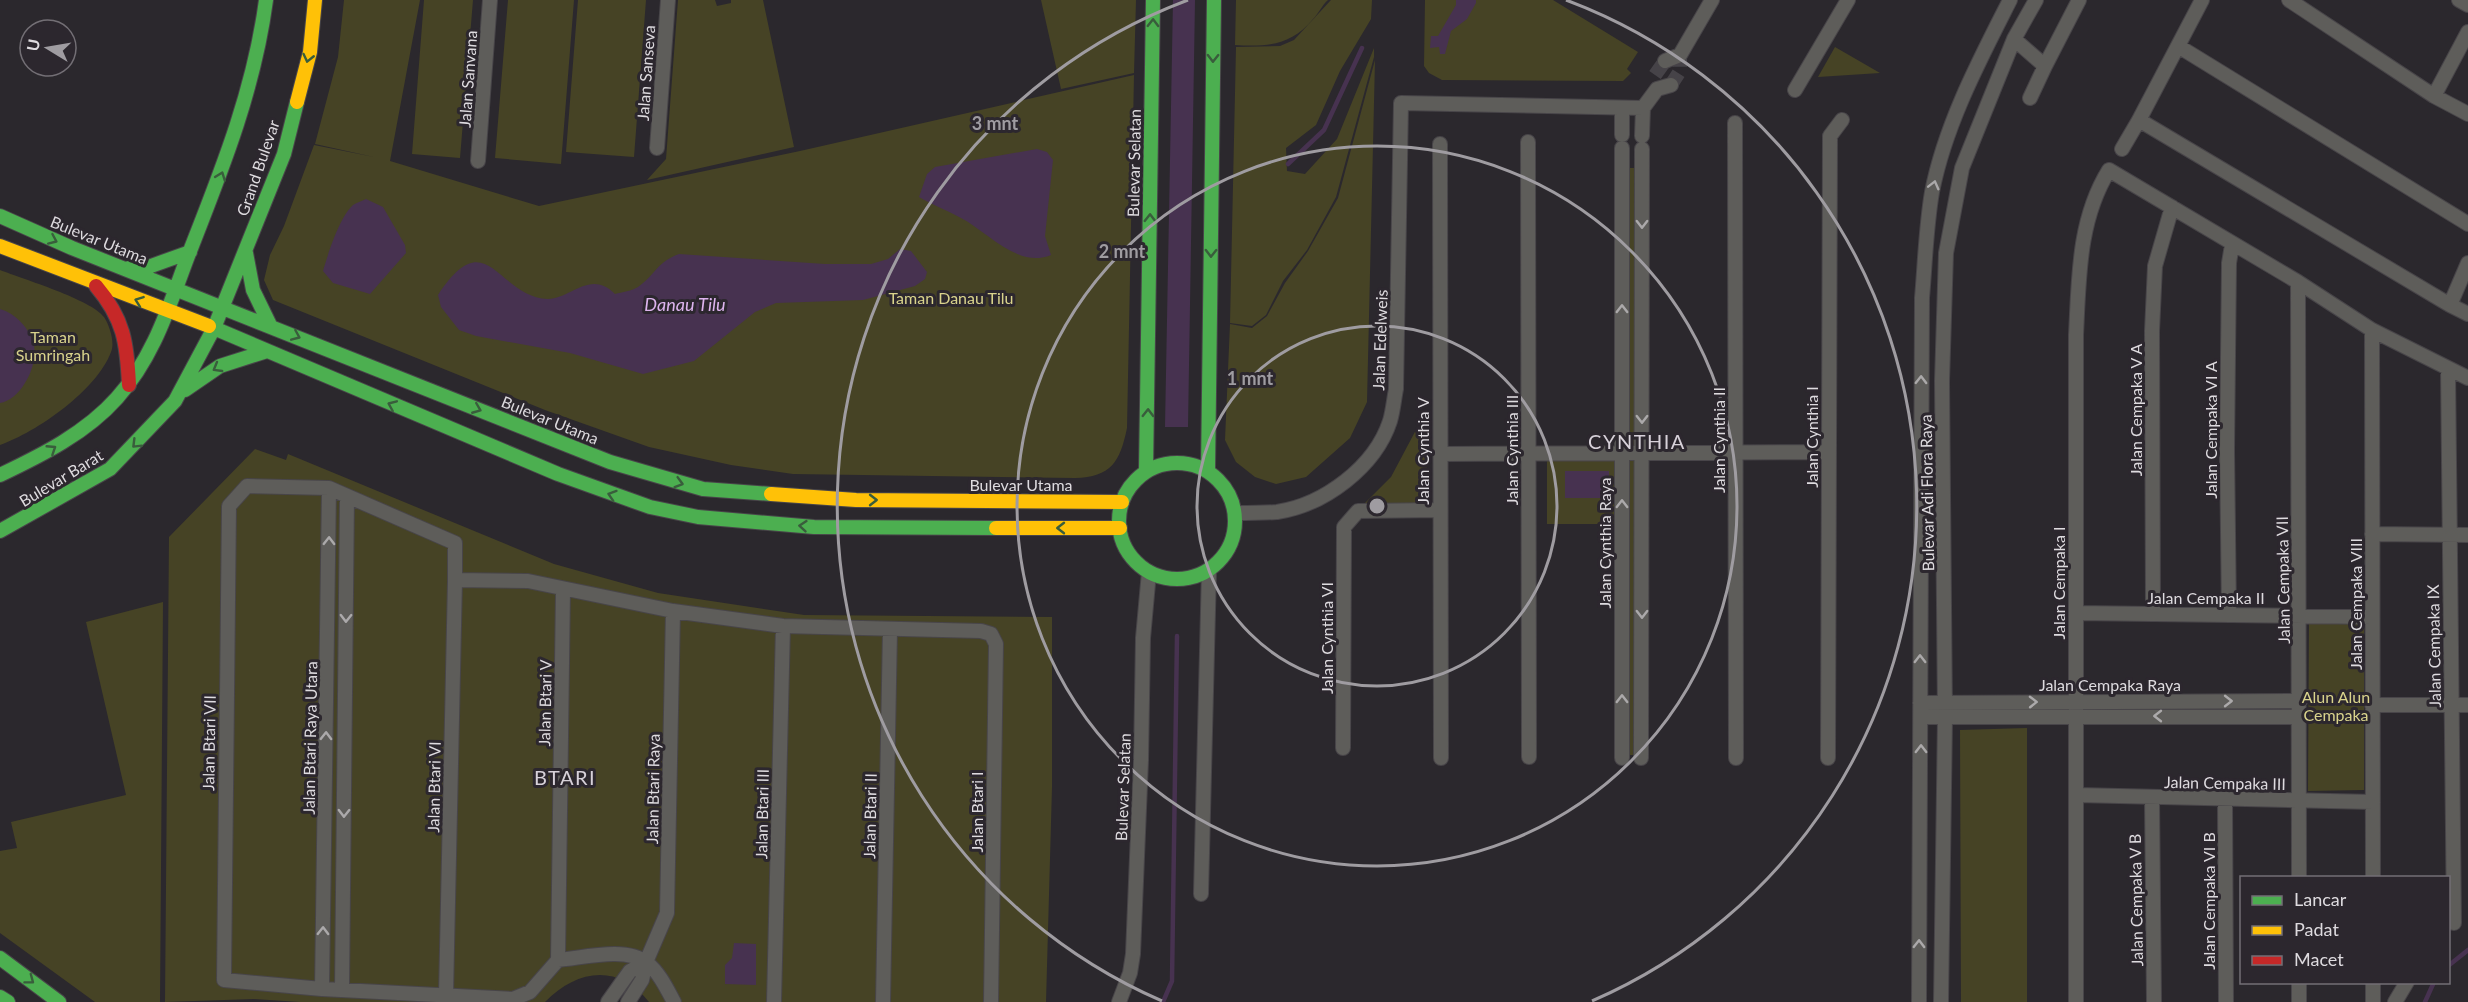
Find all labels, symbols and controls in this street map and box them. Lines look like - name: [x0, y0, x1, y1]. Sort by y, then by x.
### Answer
- north arrow: [18, 18, 78, 78]
- one-way arrow: [1146, 18, 1159, 27]
- street label: Jalan Sanseva: [633, 25, 658, 121]
- street label: Jalan Sanvana: [455, 30, 480, 128]
- text: U: [22, 37, 43, 53]
- one-way arrow: [303, 53, 316, 63]
- one-way arrow: [1207, 54, 1219, 63]
- street label: Bulevar Selatan: [1123, 109, 1144, 217]
- text: 3 mnt: [972, 112, 1019, 134]
- street label: Grand Bulevar: [232, 117, 283, 218]
- one-way arrow: [214, 171, 226, 182]
- one-way arrow: [1927, 181, 1940, 191]
- street label: Bulevar Utama: [48, 211, 151, 268]
- one-way arrow: [1144, 213, 1156, 222]
- one-way arrow: [1636, 219, 1648, 228]
- one-way arrow: [47, 232, 58, 244]
- text: 2 mnt: [1099, 240, 1146, 262]
- one-way arrow: [1205, 249, 1217, 258]
- park label: Taman Danau Tilu: [889, 288, 1013, 307]
- street label: Jalan Edelweis: [1368, 289, 1391, 391]
- water label: Danau Tilu: [644, 293, 726, 315]
- one-way arrow: [134, 296, 145, 309]
- one-way arrow: [1616, 305, 1628, 314]
- park label: Taman Sumringah: [16, 327, 90, 364]
- one-way arrow: [290, 329, 301, 341]
- street label: Jalan Cempaka V A: [2126, 344, 2145, 476]
- one-way arrow: [213, 361, 223, 373]
- street label: Jalan Cempaka VI A: [2201, 361, 2220, 499]
- text: 1 mnt: [1227, 367, 1274, 389]
- one-way arrow: [1915, 375, 1927, 384]
- street label: Jalan Cynthia I: [1802, 386, 1821, 488]
- street label: Jalan Cynthia II: [1709, 387, 1728, 493]
- street label: Bulevar Utama: [499, 391, 602, 448]
- street label: Jalan Cynthia III: [1502, 395, 1521, 505]
- street label: Jalan Cynthia V: [1413, 397, 1432, 505]
- one-way arrow: [388, 400, 399, 412]
- one-way arrow: [471, 402, 482, 414]
- one-way arrow: [1142, 408, 1154, 417]
- one-way arrow: [1636, 414, 1648, 423]
- street label: Bulevar Adi Flora Raya: [1916, 414, 1937, 572]
- district label: CYNTHIA: [1588, 429, 1686, 453]
- one-way arrow: [132, 438, 143, 448]
- street label: Bulevar Barat: [15, 445, 106, 510]
- one-way arrow: [45, 445, 56, 456]
- street label: Bulevar Utama: [969, 475, 1073, 494]
- one-way arrow: [674, 476, 684, 488]
- street label: Jalan Cynthia Raya: [1595, 478, 1614, 608]
- one-way arrow: [607, 489, 618, 502]
- one-way arrow: [869, 494, 878, 506]
- centre of rings: [1367, 496, 1387, 516]
- one-way arrow: [1616, 500, 1628, 509]
- street label: Jalan Cempaka VII: [2272, 516, 2293, 644]
- one-way arrow: [799, 520, 808, 533]
- one-way arrow: [1057, 522, 1066, 534]
- street label: Jalan Cempaka I: [2049, 527, 2068, 639]
- one-way arrow: [323, 536, 335, 545]
- street label: Jalan Cempaka VIII: [2346, 538, 2365, 670]
- street label: Jalan Cynthia VI: [1317, 582, 1336, 694]
- street label: Jalan Cempaka IX: [2423, 584, 2444, 708]
- street label: Jalan Cempaka II: [2147, 588, 2265, 607]
- one-way arrow: [1635, 609, 1648, 618]
- one-way arrow: [340, 613, 352, 622]
- one-way arrow: [1914, 654, 1926, 663]
- street label: Jalan Btari V: [534, 659, 555, 747]
- street label: Jalan Btari Raya Utara: [299, 661, 320, 815]
- street label: Jalan Cempaka Raya: [2039, 675, 2181, 694]
- park label: Alun Alun Cempaka: [2302, 687, 2370, 724]
- street label: Jalan Btari VII: [198, 695, 219, 791]
- one-way arrow: [1616, 695, 1628, 704]
- one-way arrow: [2224, 695, 2233, 707]
- one-way arrow: [2029, 696, 2038, 709]
- one-way arrow: [2153, 710, 2162, 722]
- one-way arrow: [320, 731, 333, 740]
- street label: Bulevar Selatan: [1111, 733, 1134, 841]
- street label: Jalan Btari Raya: [642, 734, 663, 844]
- street label: Jalan Btari VI: [423, 741, 444, 833]
- one-way arrow: [1915, 744, 1928, 753]
- district label: BTARI: [534, 765, 596, 789]
- street label: Jalan Btari III: [751, 769, 772, 859]
- street label: Jalan Btari I: [967, 771, 986, 853]
- street label: Jalan Cempaka III: [2164, 772, 2286, 793]
- street label: Jalan Btari II: [859, 773, 880, 859]
- one-way arrow: [338, 808, 350, 817]
- street label: Jalan Cempaka VI B: [2199, 832, 2218, 970]
- street label: Jalan Cempaka V B: [2125, 834, 2146, 966]
- legend: [2240, 876, 2450, 984]
- text: Lancar: [2294, 888, 2347, 910]
- text: Padat: [2294, 918, 2339, 940]
- one-way arrow: [317, 926, 329, 935]
- one-way arrow: [1913, 939, 1925, 948]
- text: Macet: [2294, 948, 2344, 970]
- one-way arrow: [23, 973, 34, 984]

